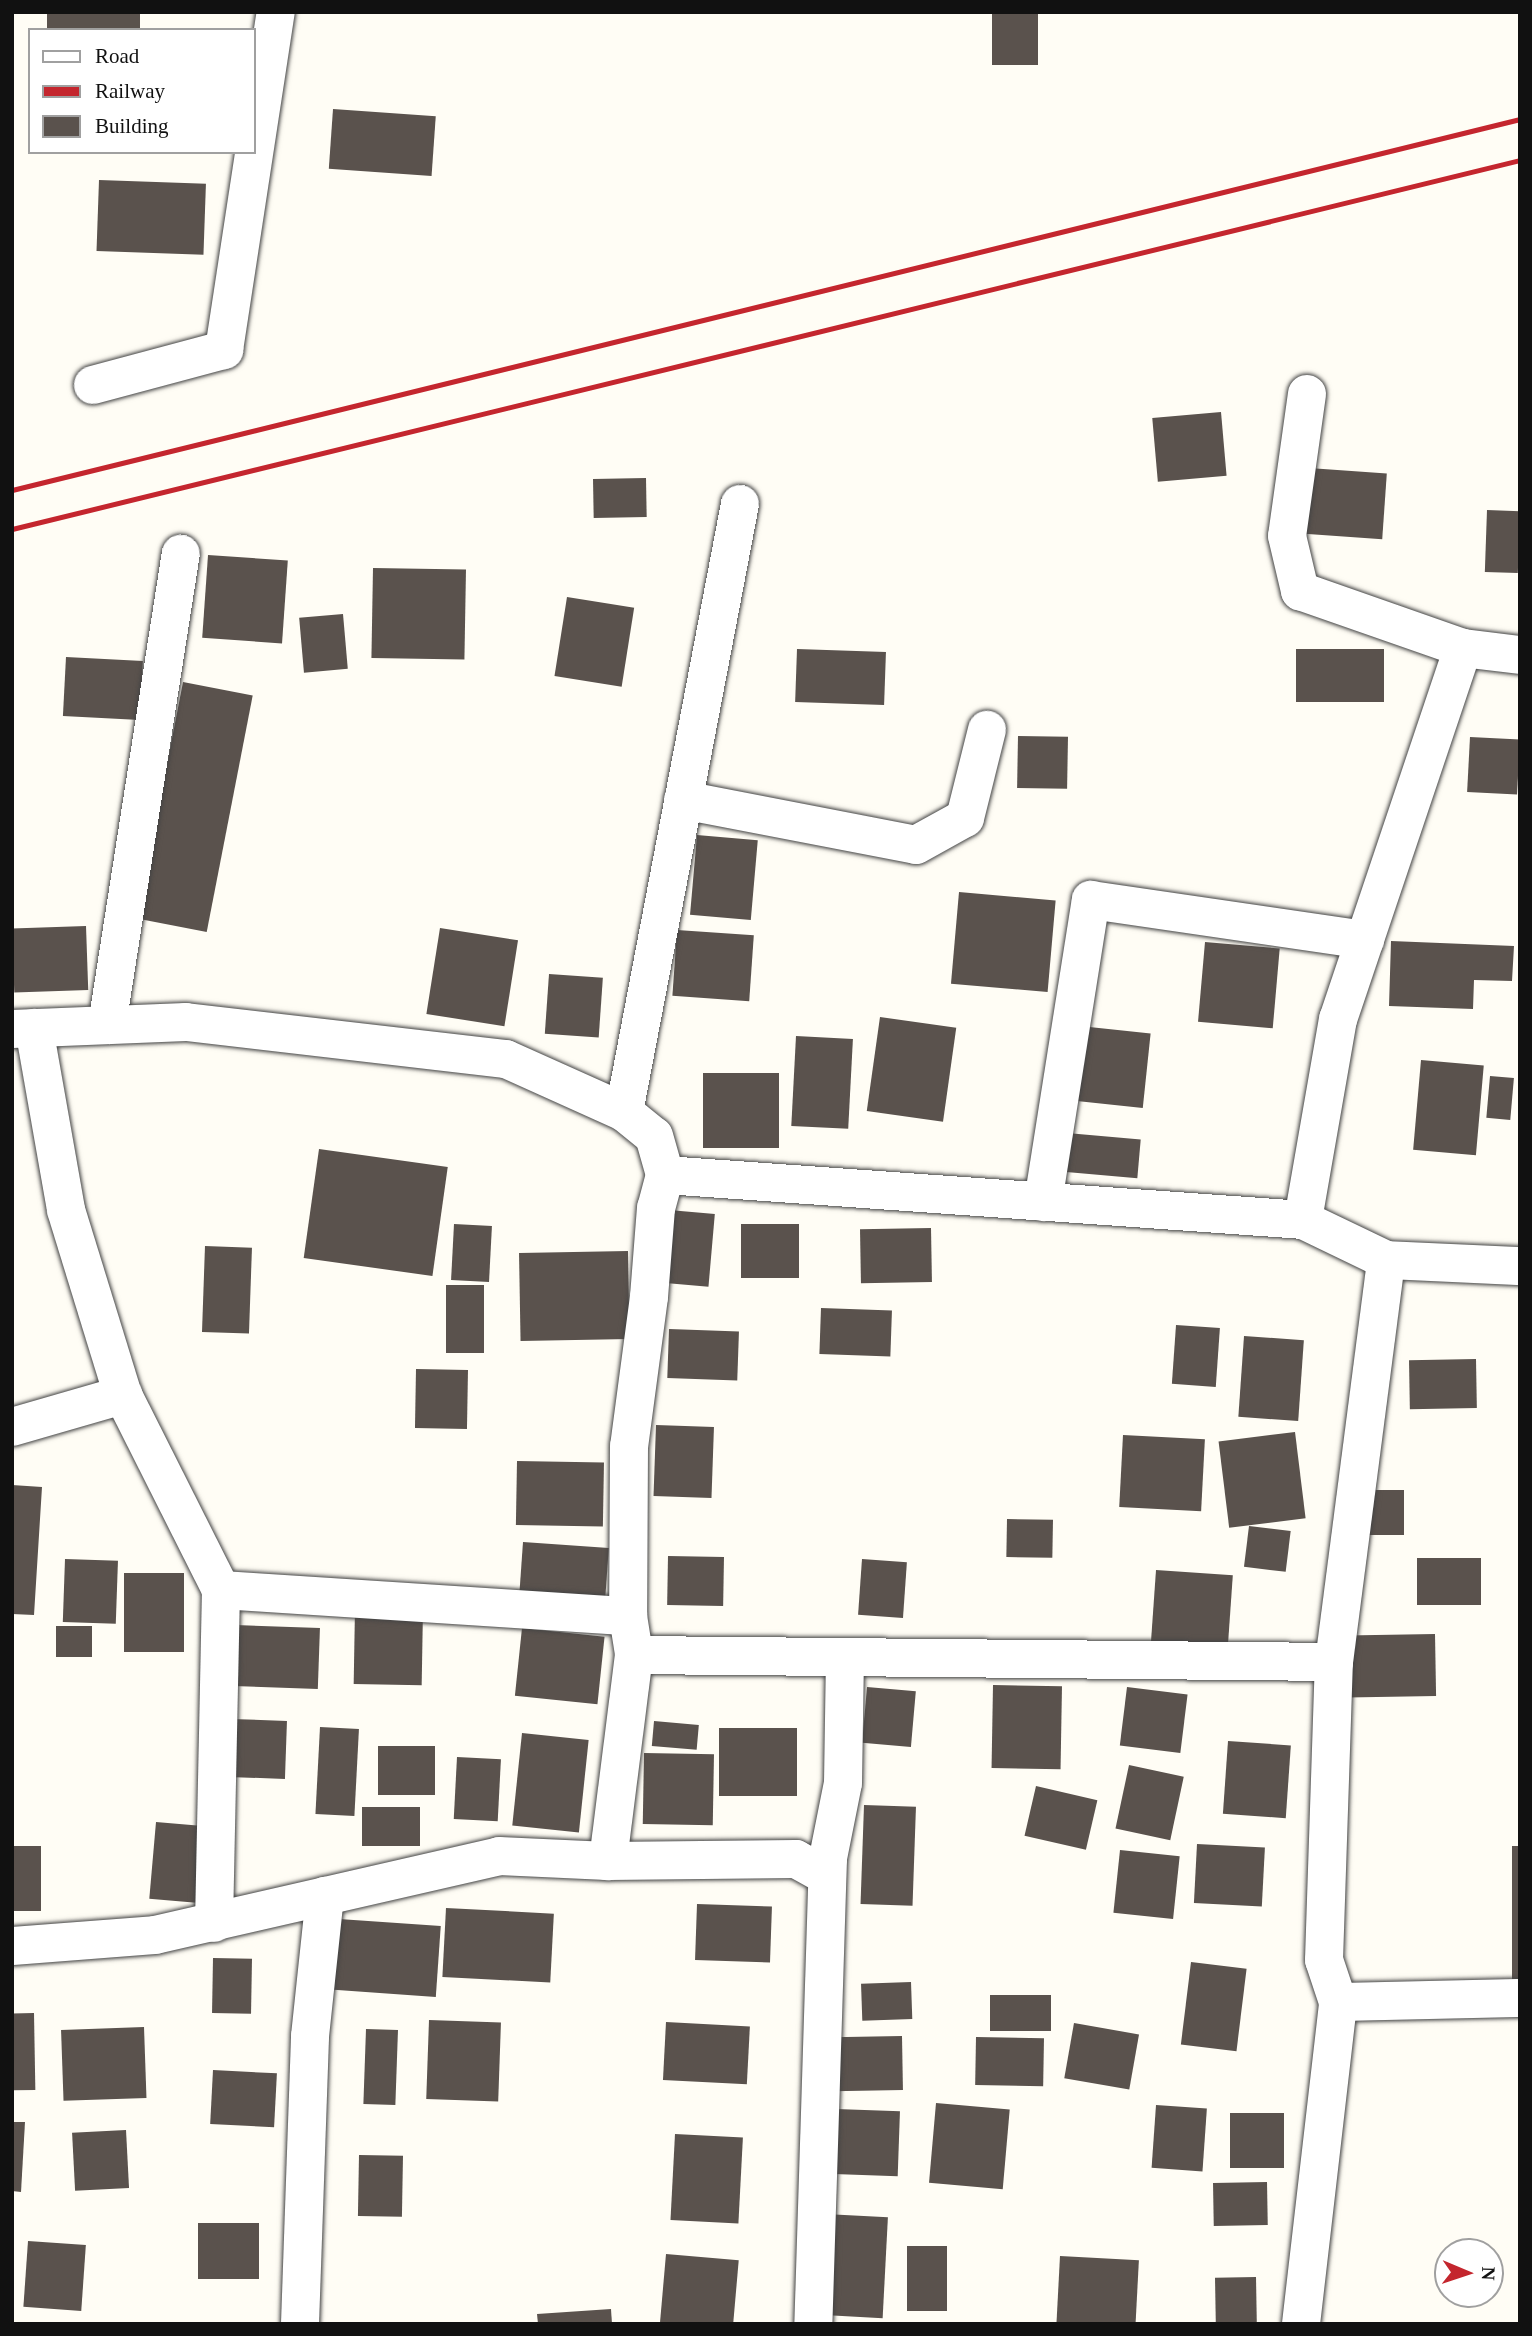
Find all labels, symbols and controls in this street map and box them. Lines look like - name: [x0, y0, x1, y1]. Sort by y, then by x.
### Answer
- legend: [28, 28, 256, 154]
- text: Road: [95, 44, 139, 68]
- text: Railway: [95, 79, 165, 103]
- text: Building: [95, 114, 169, 138]
- north arrow: [1434, 2238, 1504, 2308]
- text: N: [1478, 2266, 1499, 2281]

